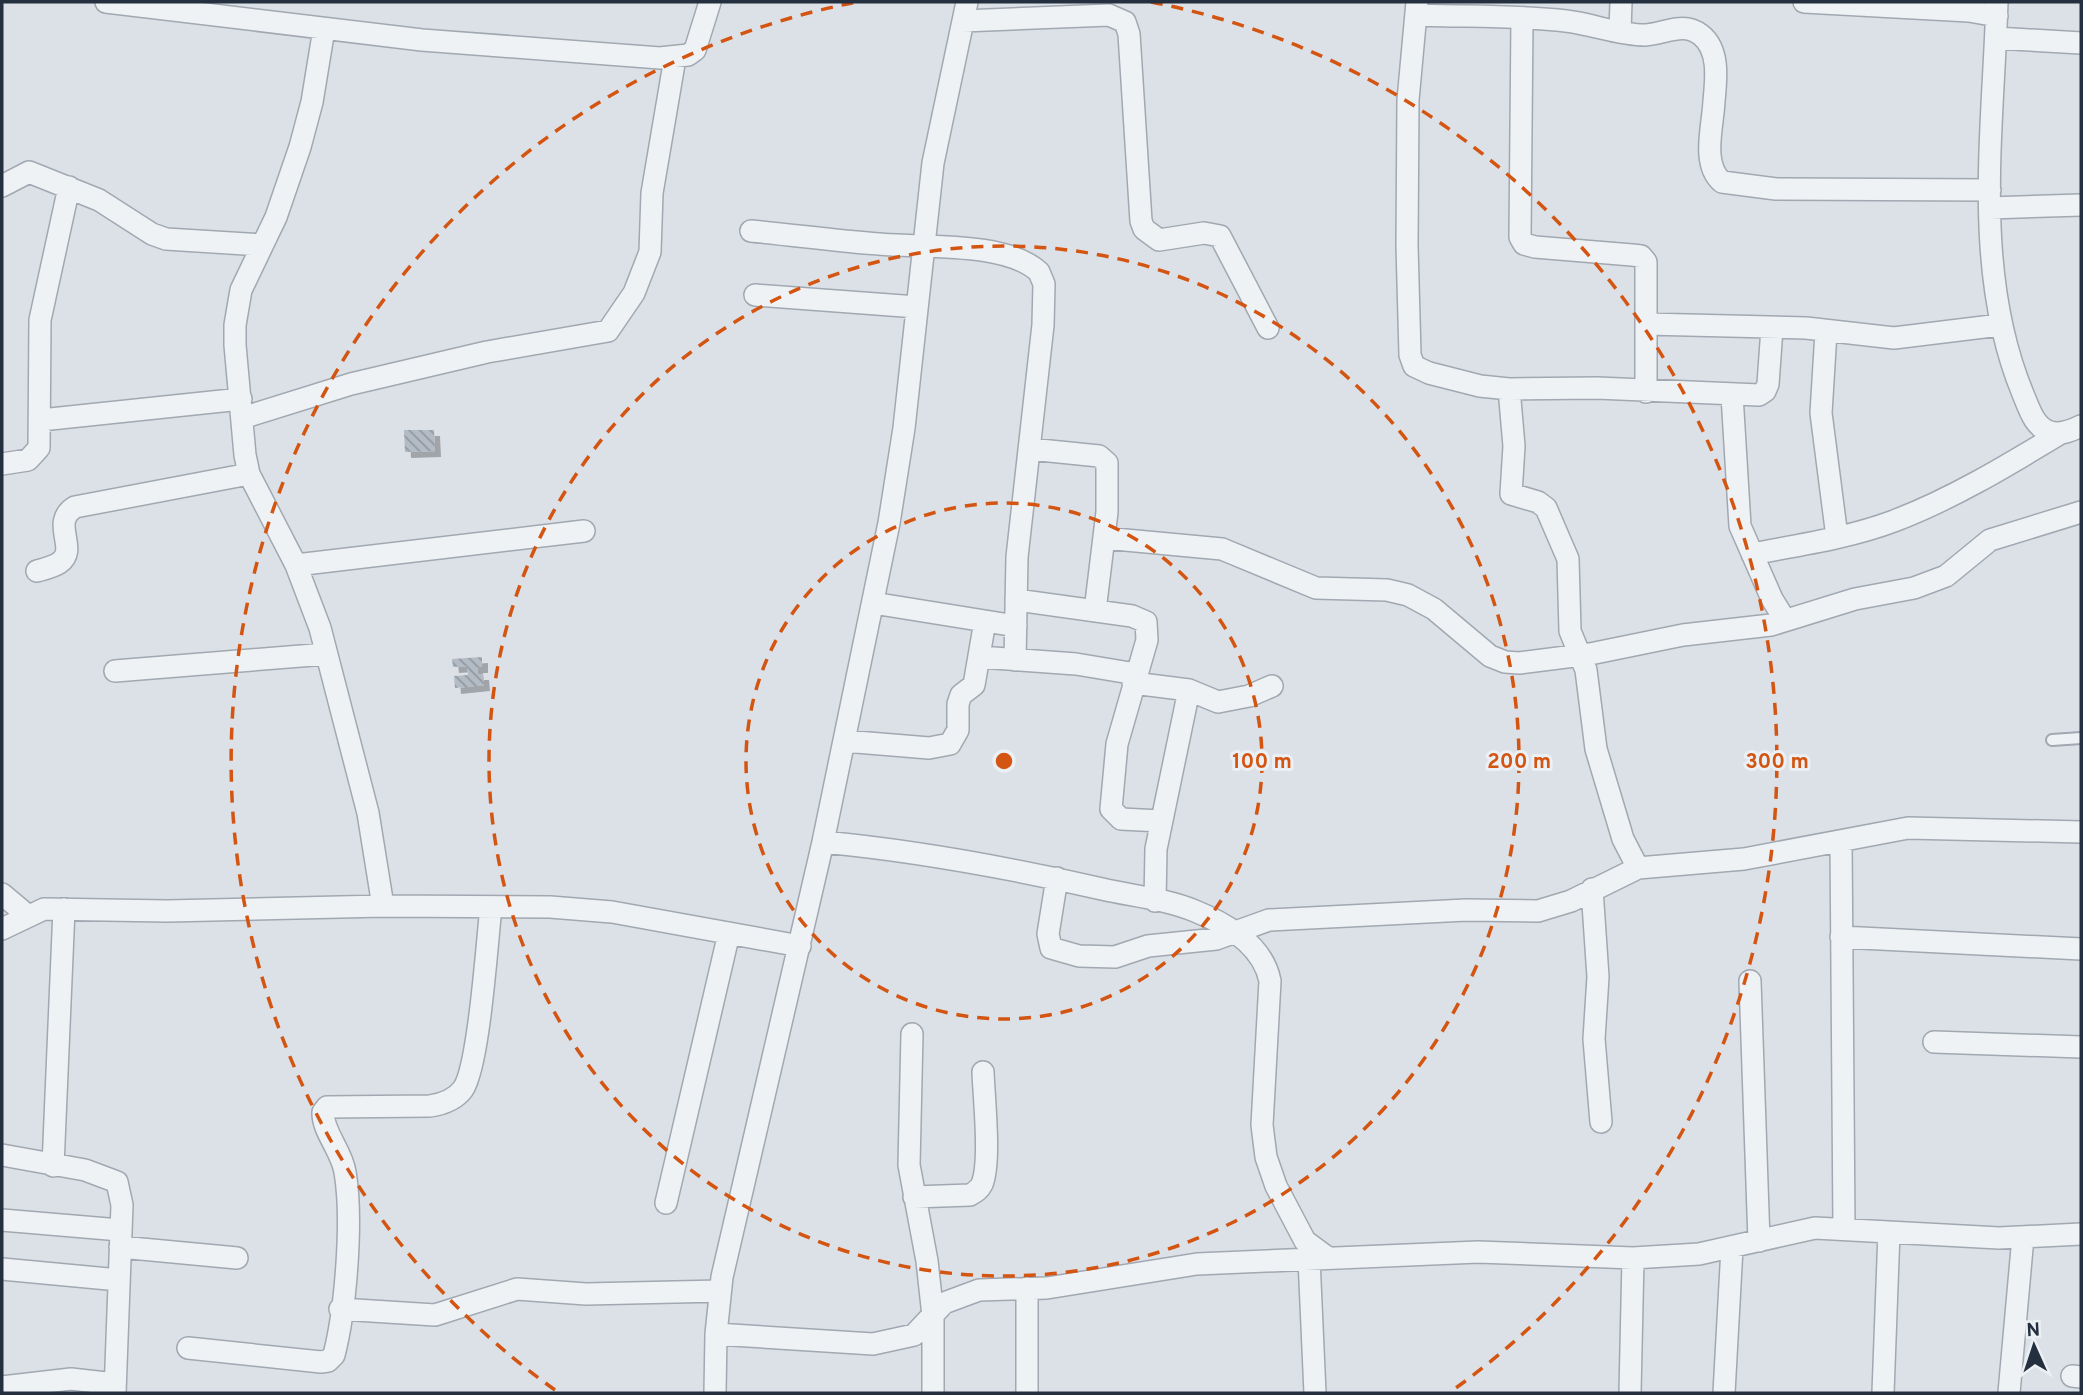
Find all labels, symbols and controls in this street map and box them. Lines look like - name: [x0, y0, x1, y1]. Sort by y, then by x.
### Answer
- centre of rings: [992, 749, 1016, 773]
- text: 100 m: [1232, 749, 1292, 776]
- text: 200 m: [1487, 749, 1551, 776]
- text: 300 m: [1745, 749, 1809, 776]
- north arrow: [1999, 1311, 2069, 1381]
- text: N: [2026, 1319, 2041, 1343]

